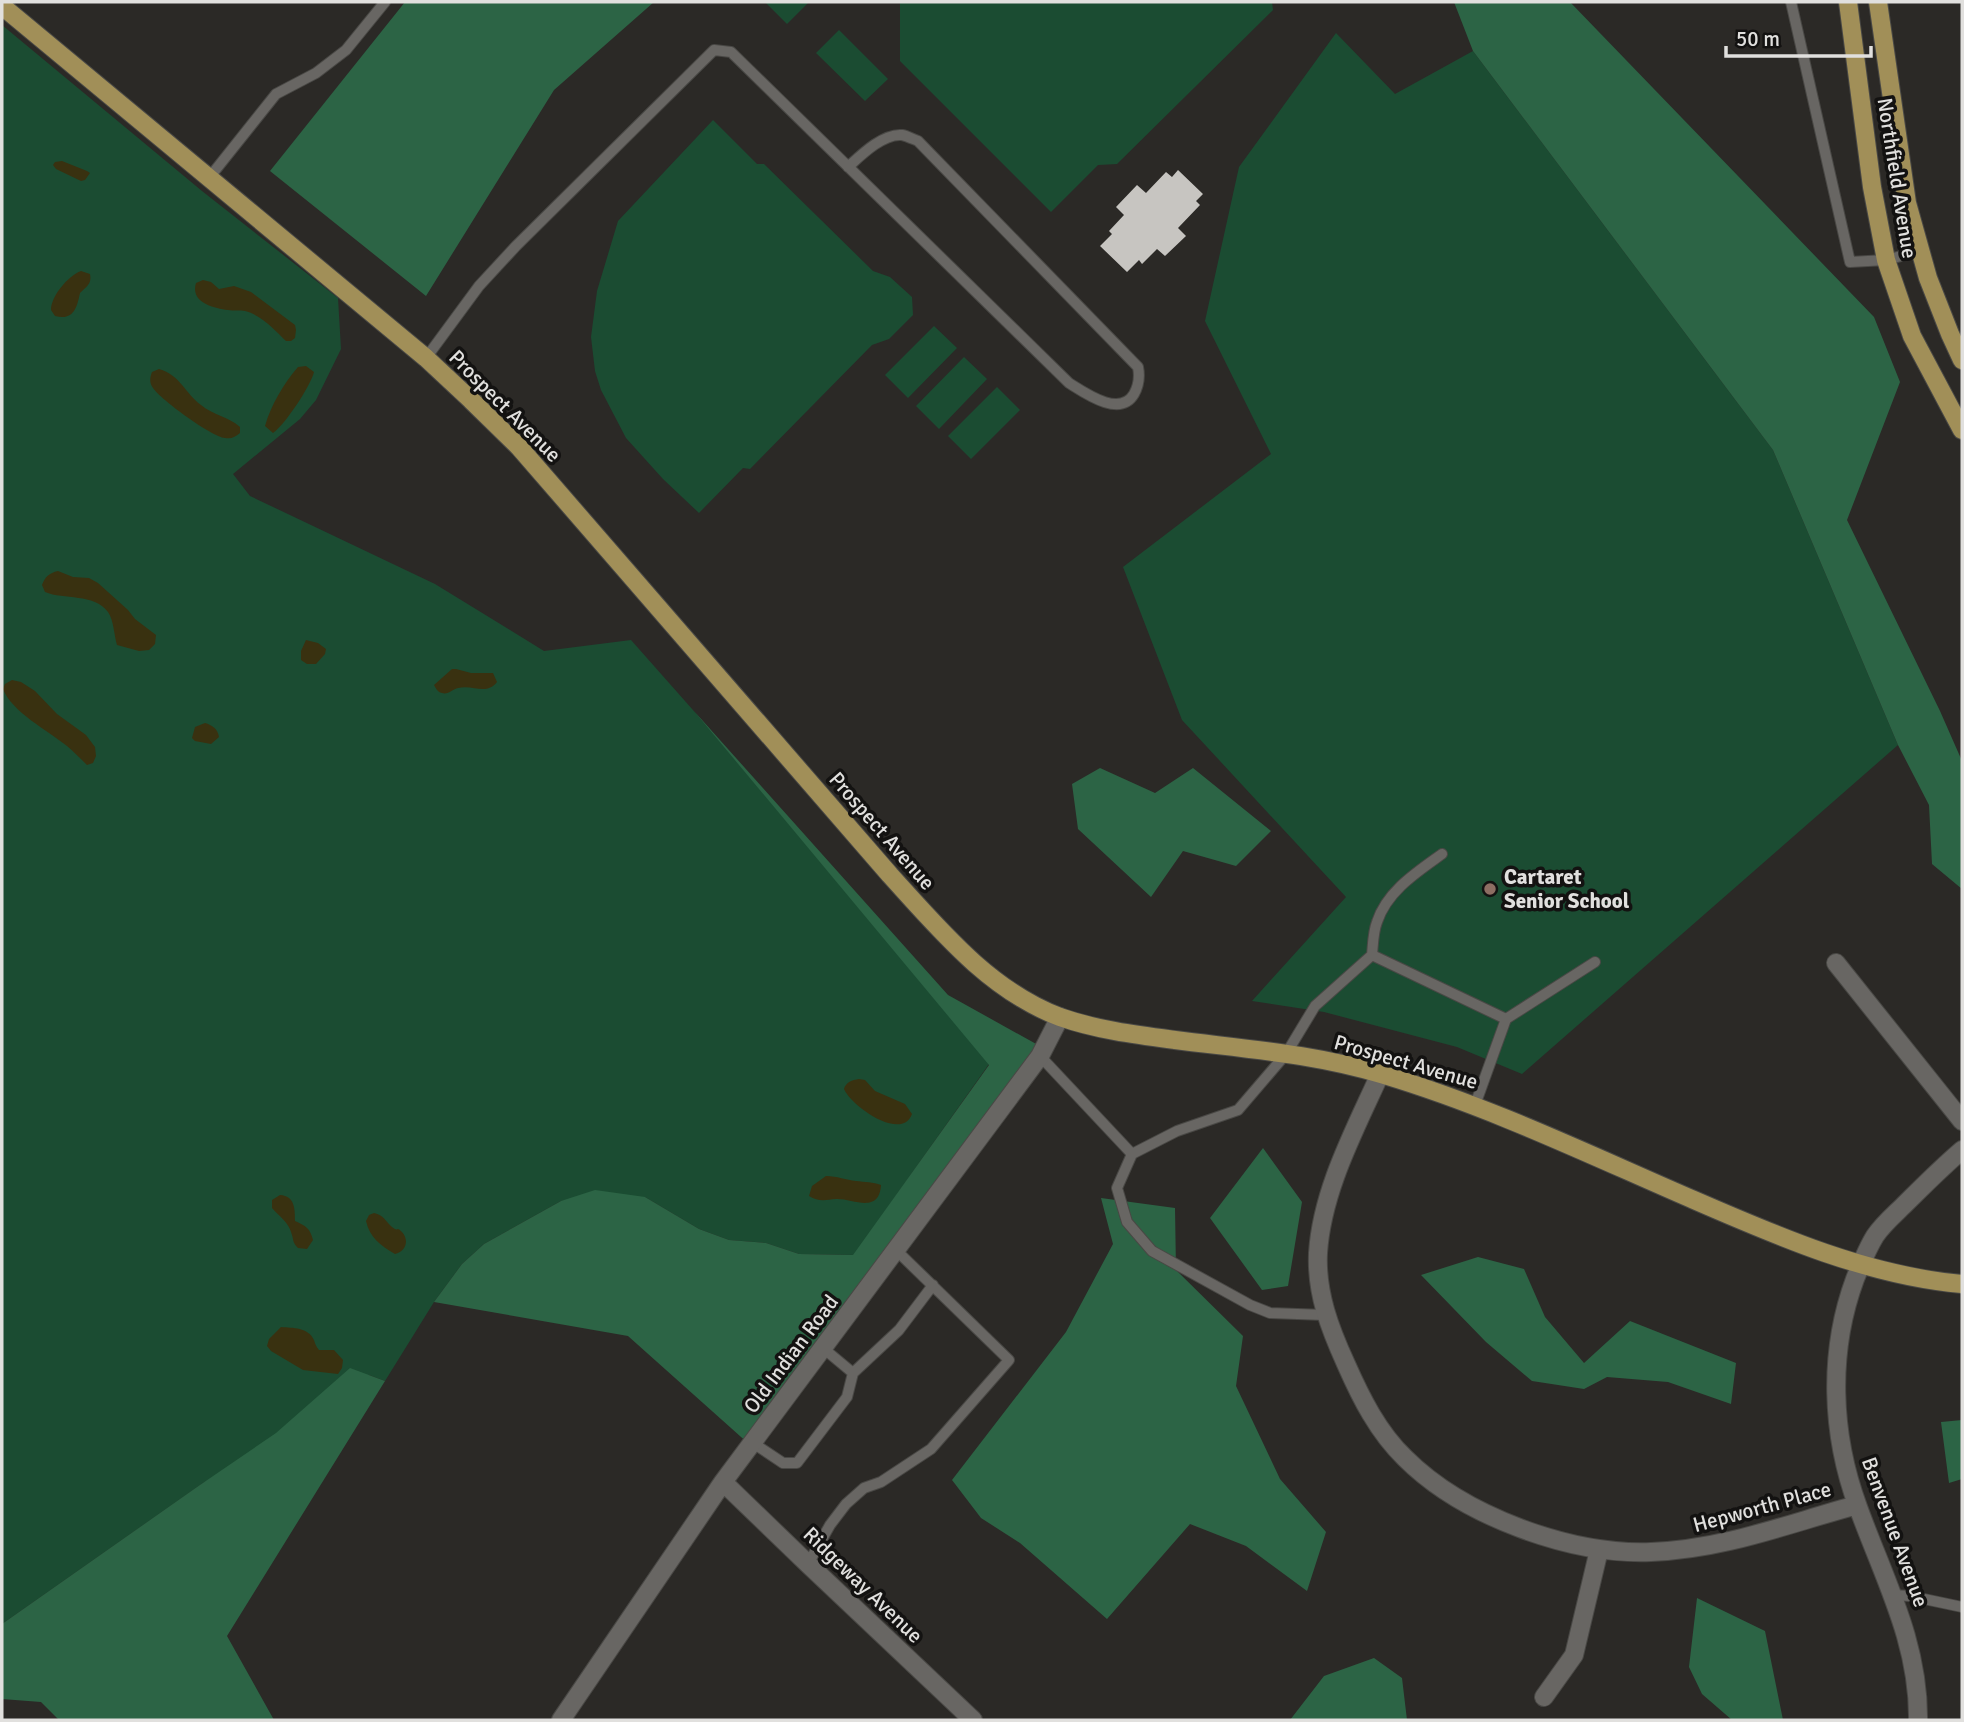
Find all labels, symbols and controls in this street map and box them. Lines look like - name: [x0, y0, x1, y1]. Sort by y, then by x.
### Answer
- scale bar: [1726, 14, 1871, 58]
- text: 50 m: [1736, 26, 1780, 52]
- street label: Northfield Avenue: [1871, 96, 1923, 260]
- street label: Prospect Avenue: [443, 344, 567, 468]
- street label: Prospect Avenue: [824, 767, 940, 895]
- place label: Cartaret Senior School: [1504, 864, 1630, 914]
- marker: Cartaret Senior School: [1482, 881, 1498, 897]
- street label: Prospect Avenue: [1331, 1029, 1481, 1095]
- street label: Old Indian Road: [738, 1290, 844, 1418]
- street label: Benvenue Avenue: [1856, 1453, 1934, 1611]
- street label: Hepworth Place: [1690, 1476, 1834, 1538]
- street label: Ridgeway Avenue: [798, 1521, 928, 1649]

